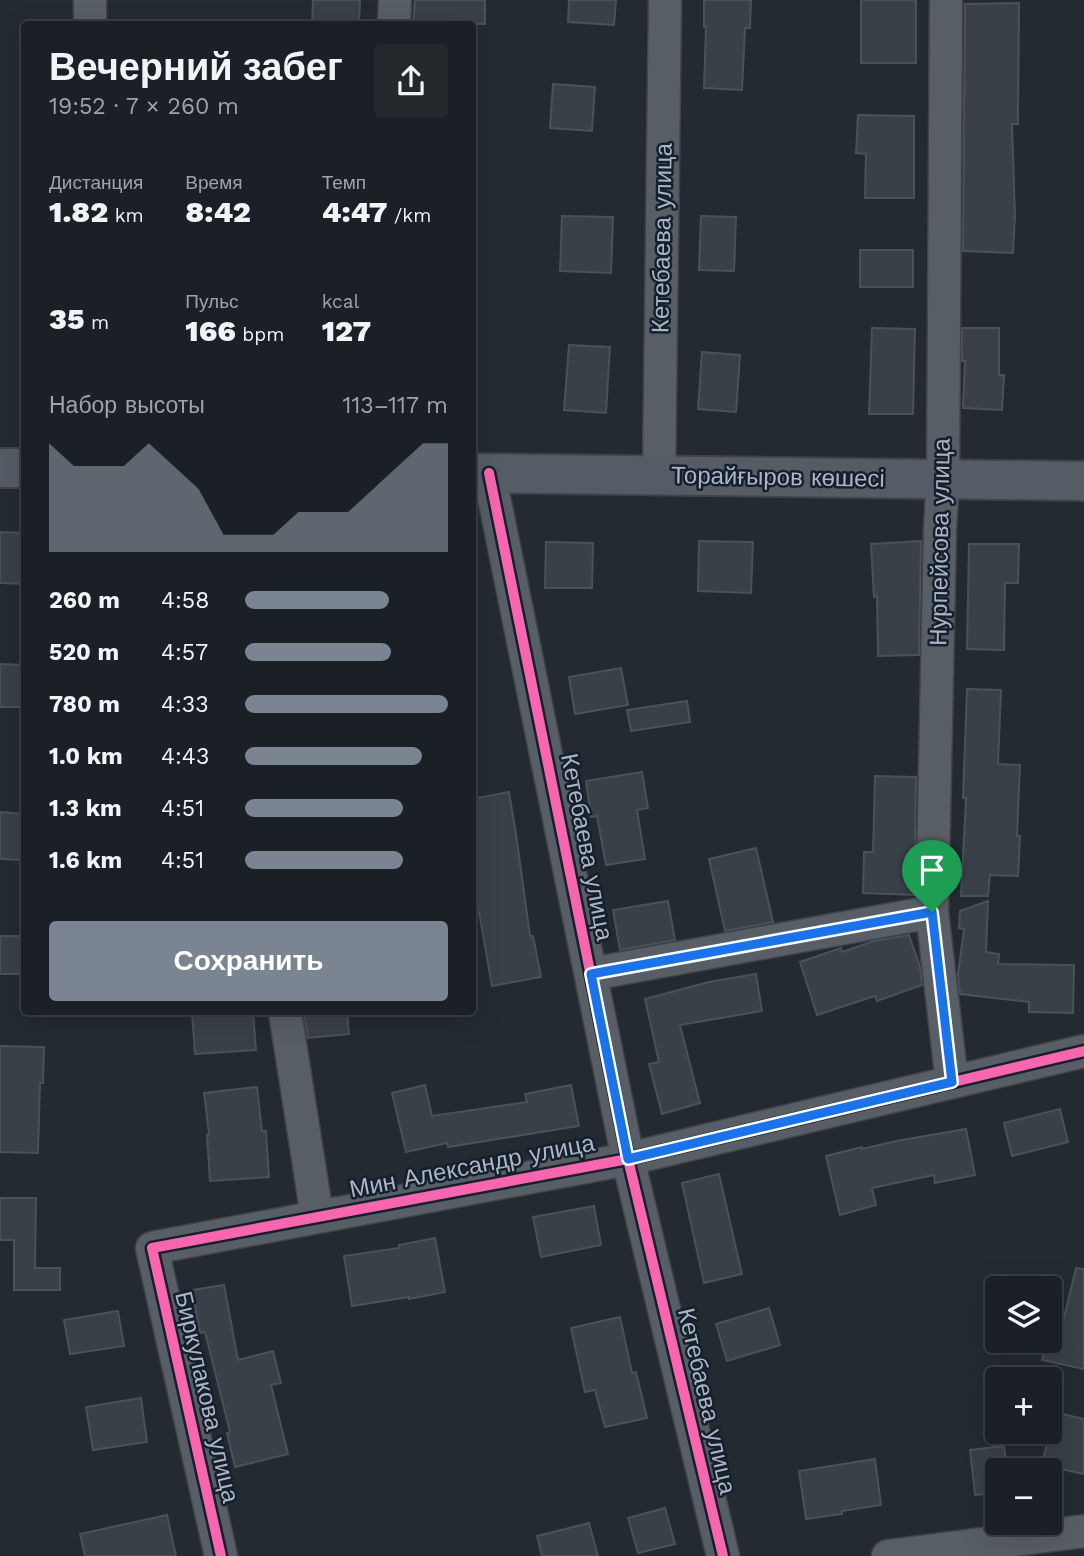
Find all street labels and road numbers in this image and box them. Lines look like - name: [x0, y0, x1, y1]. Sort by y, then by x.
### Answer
- street label: Кетебаева улица: [646, 142, 678, 333]
- street label: Нурпейсова улица: [924, 437, 956, 646]
- street label: Торайғыров көшесі: [671, 461, 885, 493]
- street label: Кетебаева улица: [555, 751, 619, 944]
- street label: Мин Александр улица: [347, 1128, 598, 1204]
- street label: Биркулакова улица: [169, 1289, 245, 1506]
- street label: Кетебаева улица: [672, 1305, 742, 1497]

